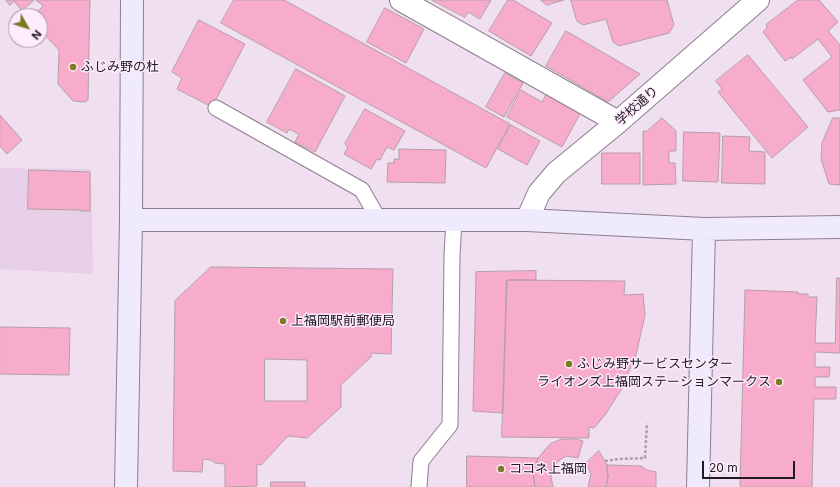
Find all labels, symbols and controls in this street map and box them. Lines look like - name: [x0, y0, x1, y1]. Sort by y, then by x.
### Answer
- north arrow: [8, 8, 48, 48]
- text: N: [28, 27, 45, 43]
- place label: ふじみ野の杜: [81, 59, 159, 75]
- marker: ふじみ野の杜: [68, 62, 78, 72]
- street label: 学校通り: [612, 83, 662, 129]
- place label: 上福岡駅前郵便局: [291, 313, 395, 329]
- marker: 上福岡駅前郵便局: [278, 316, 288, 326]
- place label: ふじみ野サービスセンター: [577, 356, 733, 372]
- marker: ふじみ野サービスセンター: [564, 359, 574, 369]
- place label: ライオンズ上福岡ステーションマークス: [537, 374, 771, 390]
- marker: ライオンズ上福岡ステーションマークス: [774, 377, 784, 387]
- scale bar: [704, 453, 797, 479]
- text: 20 m: [709, 460, 738, 475]
- place label: ココネ上福岡: [509, 461, 587, 477]
- marker: ココネ上福岡: [496, 464, 506, 474]

